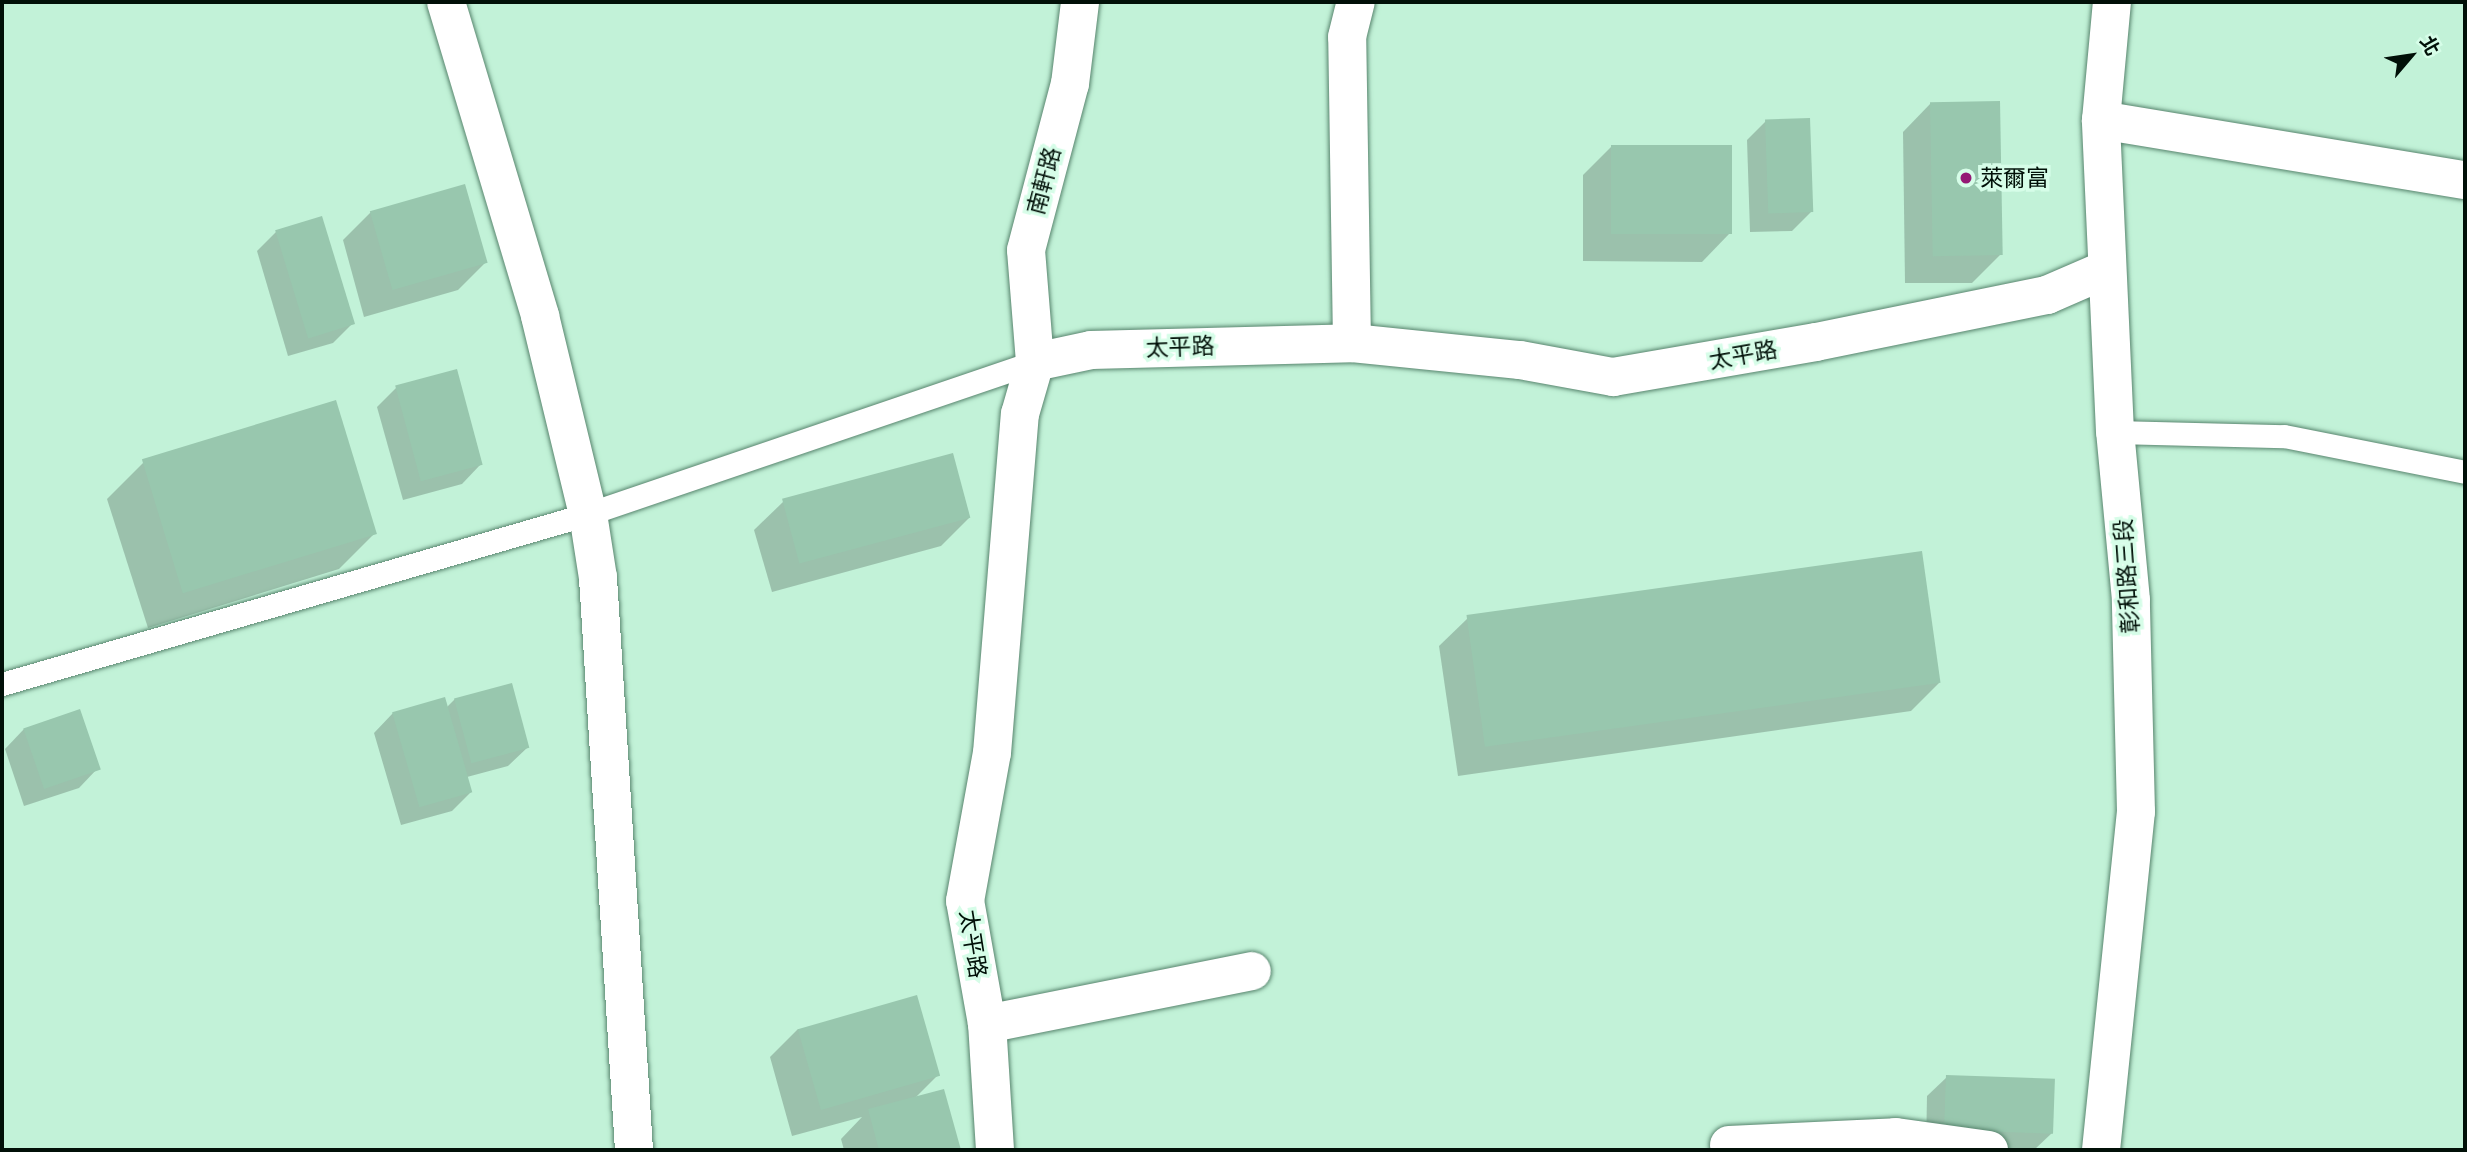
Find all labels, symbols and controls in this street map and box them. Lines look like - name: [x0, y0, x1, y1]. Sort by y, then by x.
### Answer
- north arrow: [2376, 21, 2446, 91]
- text: 北: [2415, 32, 2444, 59]
- street label: 南軒路: [1022, 144, 1066, 218]
- place label: 萊爾富: [1980, 164, 2049, 192]
- marker: 萊爾富: [1958, 170, 1974, 186]
- street label: 太平路: [1145, 332, 1215, 362]
- street label: 太平路: [1707, 335, 1779, 375]
- street label: 彰和路三段: [2109, 518, 2145, 634]
- street label: 太平路: [954, 908, 992, 980]

